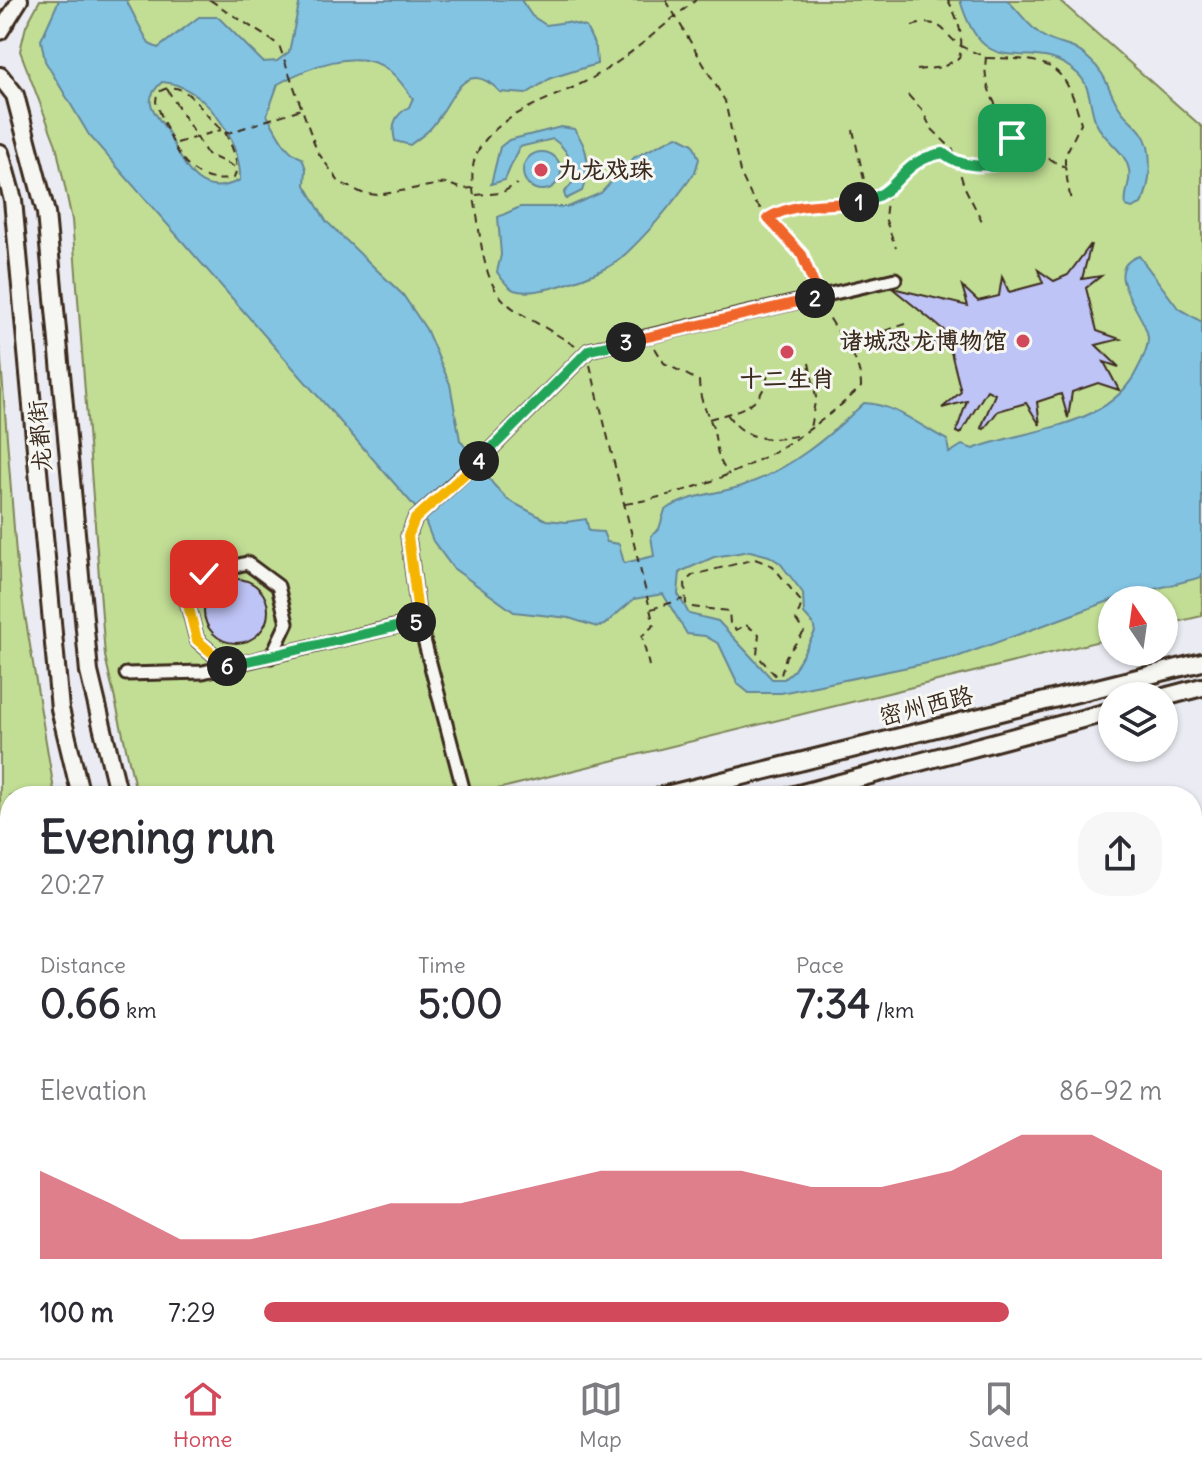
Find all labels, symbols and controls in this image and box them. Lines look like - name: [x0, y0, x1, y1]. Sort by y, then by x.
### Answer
- pin: [978, 104, 1046, 172]
- icon: arrive: [990, 116, 1034, 160]
- place label: 九龙戏珠: [557, 154, 653, 184]
- marker: 九龙戏珠: [532, 161, 550, 179]
- pin: 1: [839, 182, 879, 222]
- text: 1: [855, 188, 863, 216]
- pin: 2: [795, 278, 835, 318]
- text: 2: [809, 284, 821, 312]
- pin: 3: [606, 322, 646, 362]
- place label: 诸城恐龙博物馆: [839, 325, 1007, 355]
- text: 3: [620, 328, 632, 356]
- marker: 诸城恐龙博物馆: [1014, 332, 1032, 350]
- marker: 十二生肖: [778, 343, 796, 361]
- place label: 十二生肖: [739, 363, 835, 393]
- street label: 龙都街: [21, 399, 57, 473]
- pin: 4: [459, 441, 499, 481]
- text: 4: [473, 447, 485, 475]
- pin: [170, 540, 238, 608]
- icon: check: [182, 552, 226, 596]
- north arrow: [1098, 586, 1178, 666]
- map controls: [1098, 586, 1178, 762]
- pin: 5: [396, 602, 436, 642]
- text: 5: [410, 608, 422, 636]
- pin: 6: [207, 646, 247, 686]
- text: 6: [221, 652, 233, 680]
- street label: 密州西路: [876, 679, 976, 731]
- button: layers: [1098, 682, 1178, 762]
- text: Evening run: [40, 810, 275, 865]
- button: share: [1078, 812, 1162, 896]
- text: 20:27: [40, 868, 104, 901]
- text: Distance: [40, 951, 126, 979]
- text: Time: [418, 951, 466, 979]
- text: Pace: [796, 951, 844, 979]
- text: 0.66: [40, 979, 121, 1029]
- text: 5:00: [418, 979, 503, 1029]
- text: 7:34: [796, 979, 870, 1029]
- text: km: [121, 996, 157, 1024]
- text: /km: [870, 996, 914, 1024]
- text: Elevation: [40, 1074, 147, 1107]
- text: 86–92 m: [1059, 1074, 1162, 1107]
- text: 100 m: [40, 1296, 114, 1329]
- text: 7:29: [168, 1296, 216, 1329]
- tab: Home: [173, 1377, 232, 1453]
- tab: Map: [579, 1377, 623, 1453]
- tab: Saved: [969, 1377, 1029, 1453]

